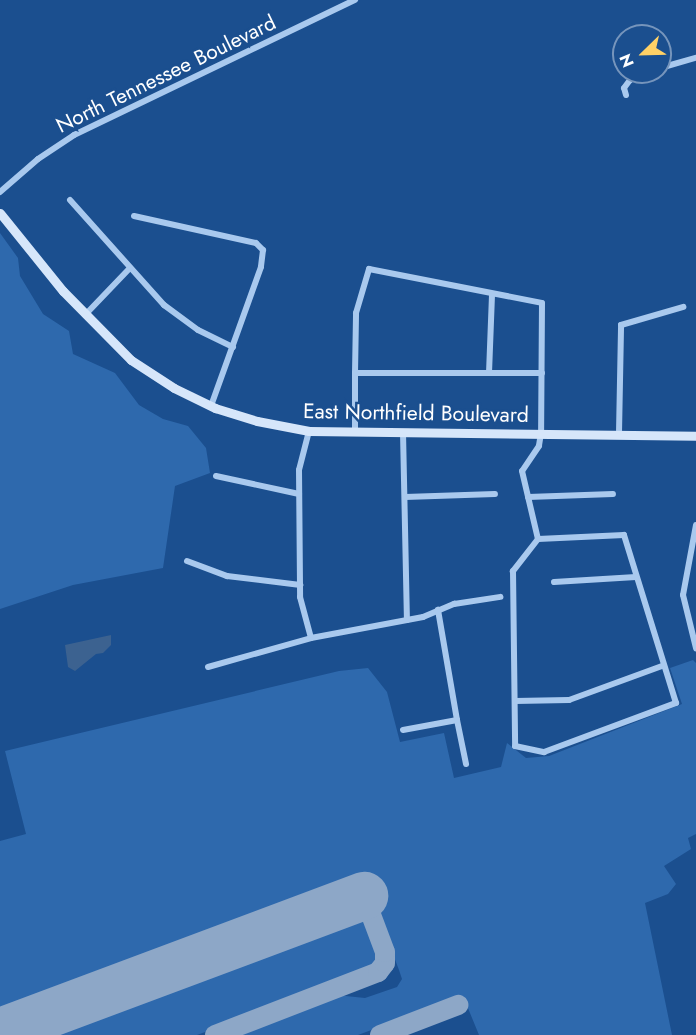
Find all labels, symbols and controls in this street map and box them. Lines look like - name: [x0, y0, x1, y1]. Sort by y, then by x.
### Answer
- street label: North Tennessee Boulevard: [52, 10, 280, 138]
- north arrow: [612, 24, 672, 84]
- text: N: [614, 50, 640, 71]
- street label: East Northfield Boulevard: [303, 398, 529, 428]

